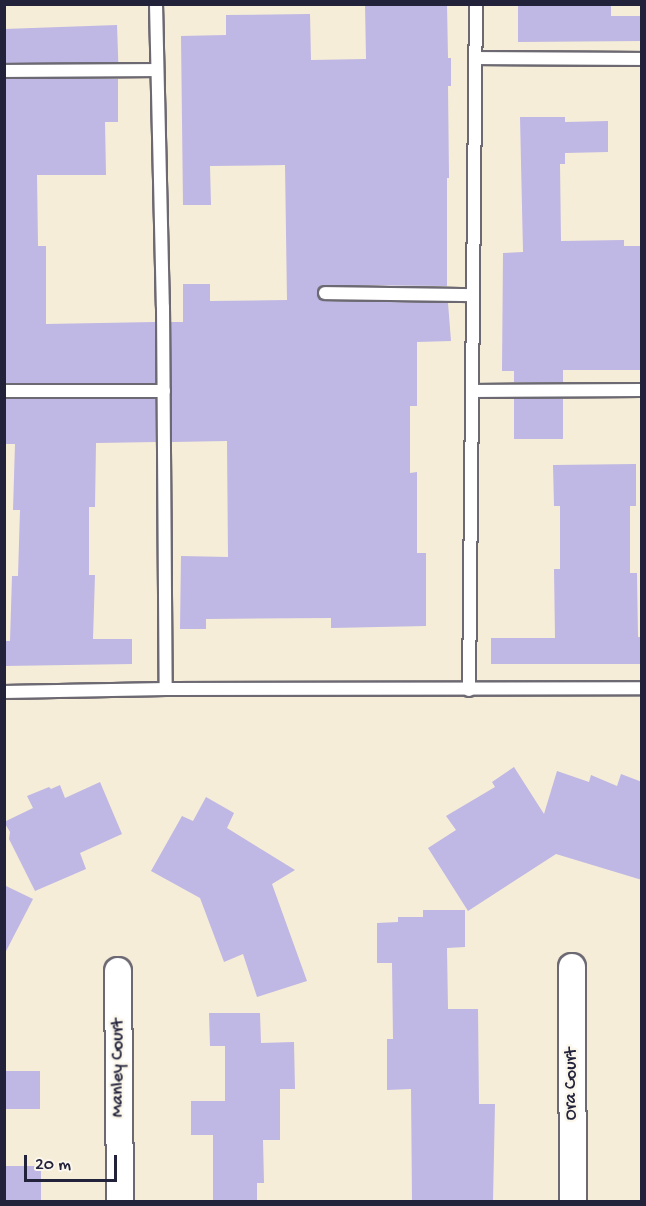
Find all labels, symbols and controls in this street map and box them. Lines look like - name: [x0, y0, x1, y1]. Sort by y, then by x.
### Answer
- street label: Manley Court: [108, 1019, 130, 1117]
- street label: Ora Court: [561, 1048, 583, 1120]
- scale bar: [27, 1143, 120, 1181]
- text: 20 m: [35, 1155, 71, 1176]

